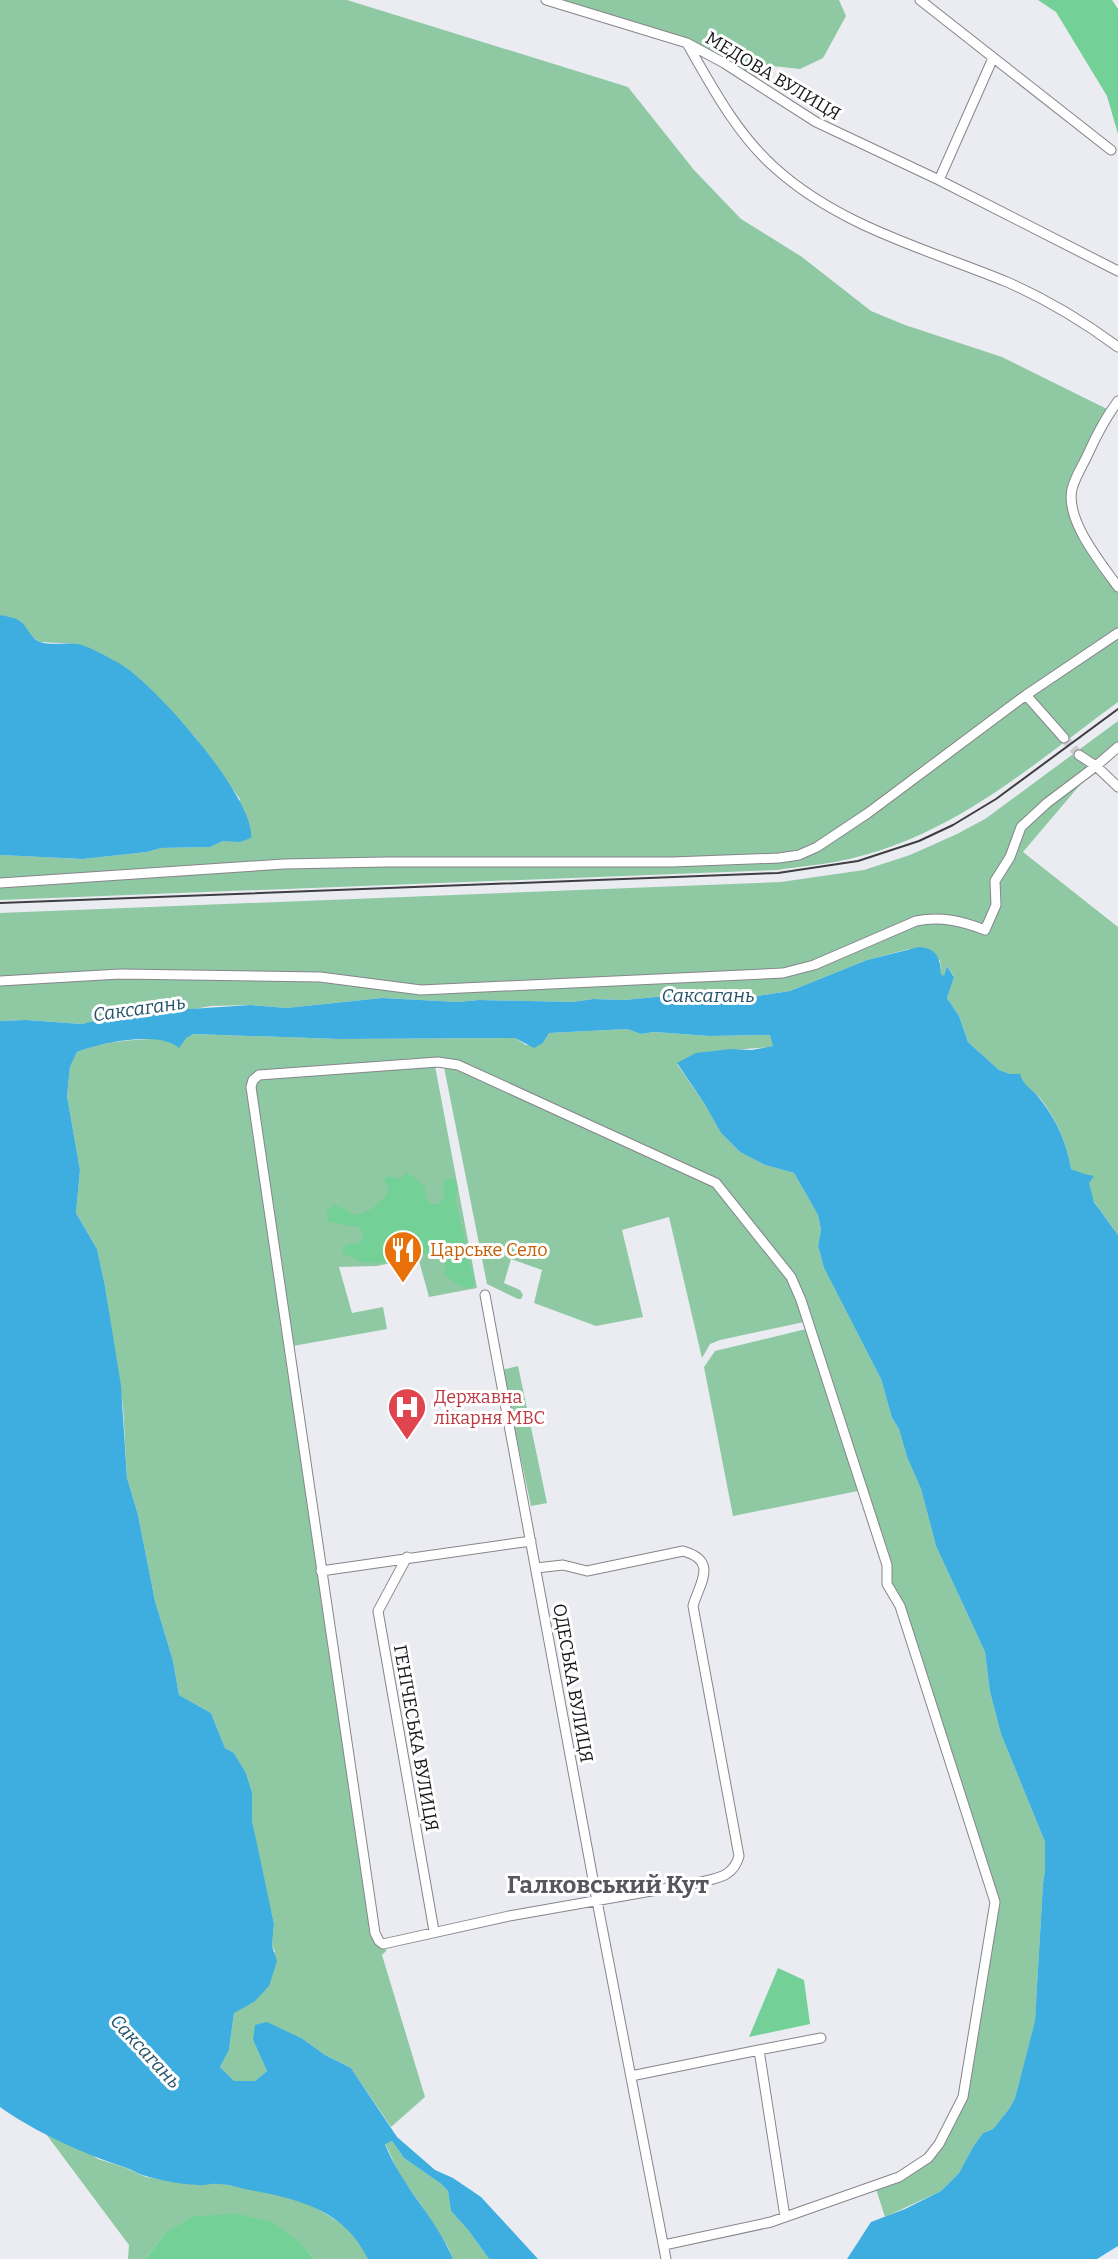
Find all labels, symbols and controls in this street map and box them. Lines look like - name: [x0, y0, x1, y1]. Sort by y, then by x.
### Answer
- street label: МЕДОВА ВУЛИЦЯ: [701, 27, 845, 125]
- water label: Саксагань: [662, 984, 754, 1007]
- water label: Саксагань: [91, 991, 187, 1026]
- restaurant icon: Царське Село: [382, 1229, 424, 1284]
- place label: Царське Село: [430, 1239, 548, 1261]
- hospital icon: Державна лікарня МВС: [386, 1386, 428, 1441]
- place label: Державна лікарня МВС: [434, 1386, 545, 1429]
- street label: ОДЕСЬКА ВУЛИЦЯ: [548, 1602, 598, 1764]
- street label: ГЕНІЧЕСЬКА ВУЛИЦЯ: [389, 1643, 443, 1833]
- district label: Галковський Кут: [507, 1871, 709, 1899]
- water label: Саксагань: [106, 2010, 186, 2093]

